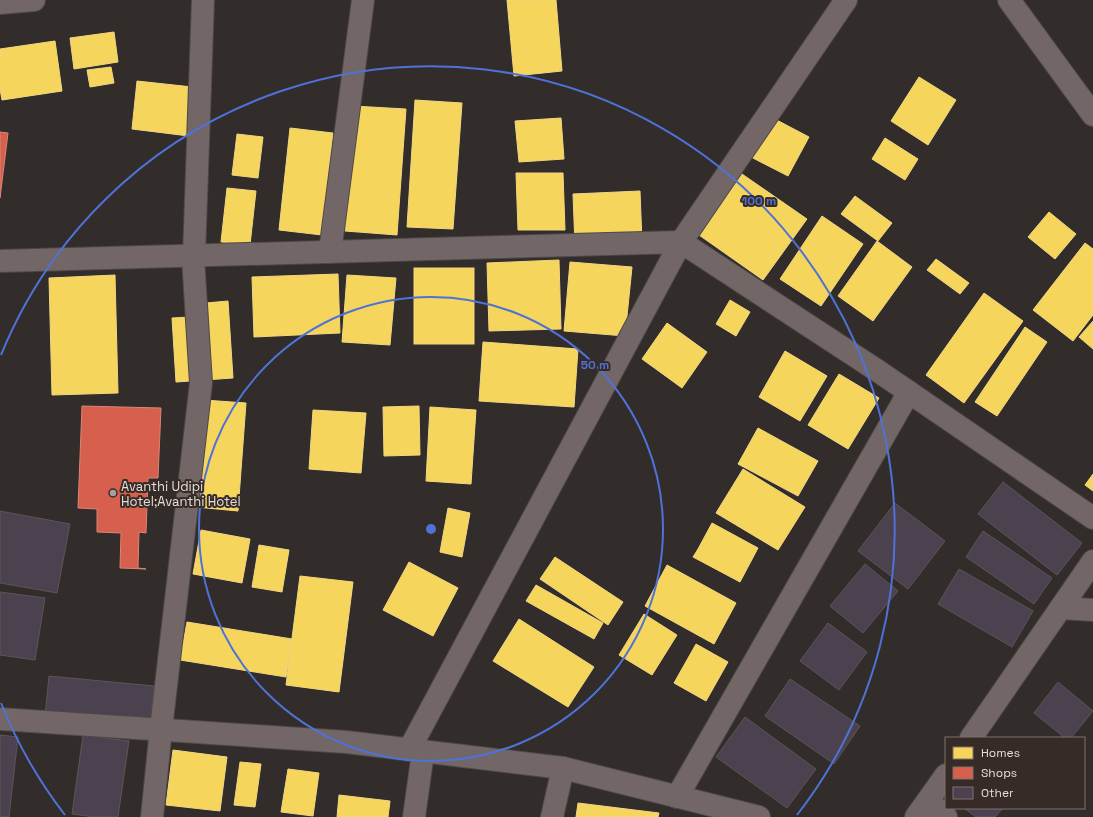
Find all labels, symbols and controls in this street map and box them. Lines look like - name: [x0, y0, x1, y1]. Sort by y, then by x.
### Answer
- text: 100 m: [742, 193, 776, 209]
- text: 50 m: [581, 357, 609, 373]
- place label: Avanthi Udipi Hotel;Avanthi Hotel: [121, 478, 241, 510]
- marker: Avanthi Udipi Hotel;Avanthi Hotel: [108, 488, 118, 498]
- centre of rings: [424, 522, 438, 536]
- legend: [945, 737, 1085, 809]
- text: Homes: [981, 745, 1020, 761]
- text: Shops: [981, 765, 1017, 781]
- text: Other: [981, 785, 1014, 801]

